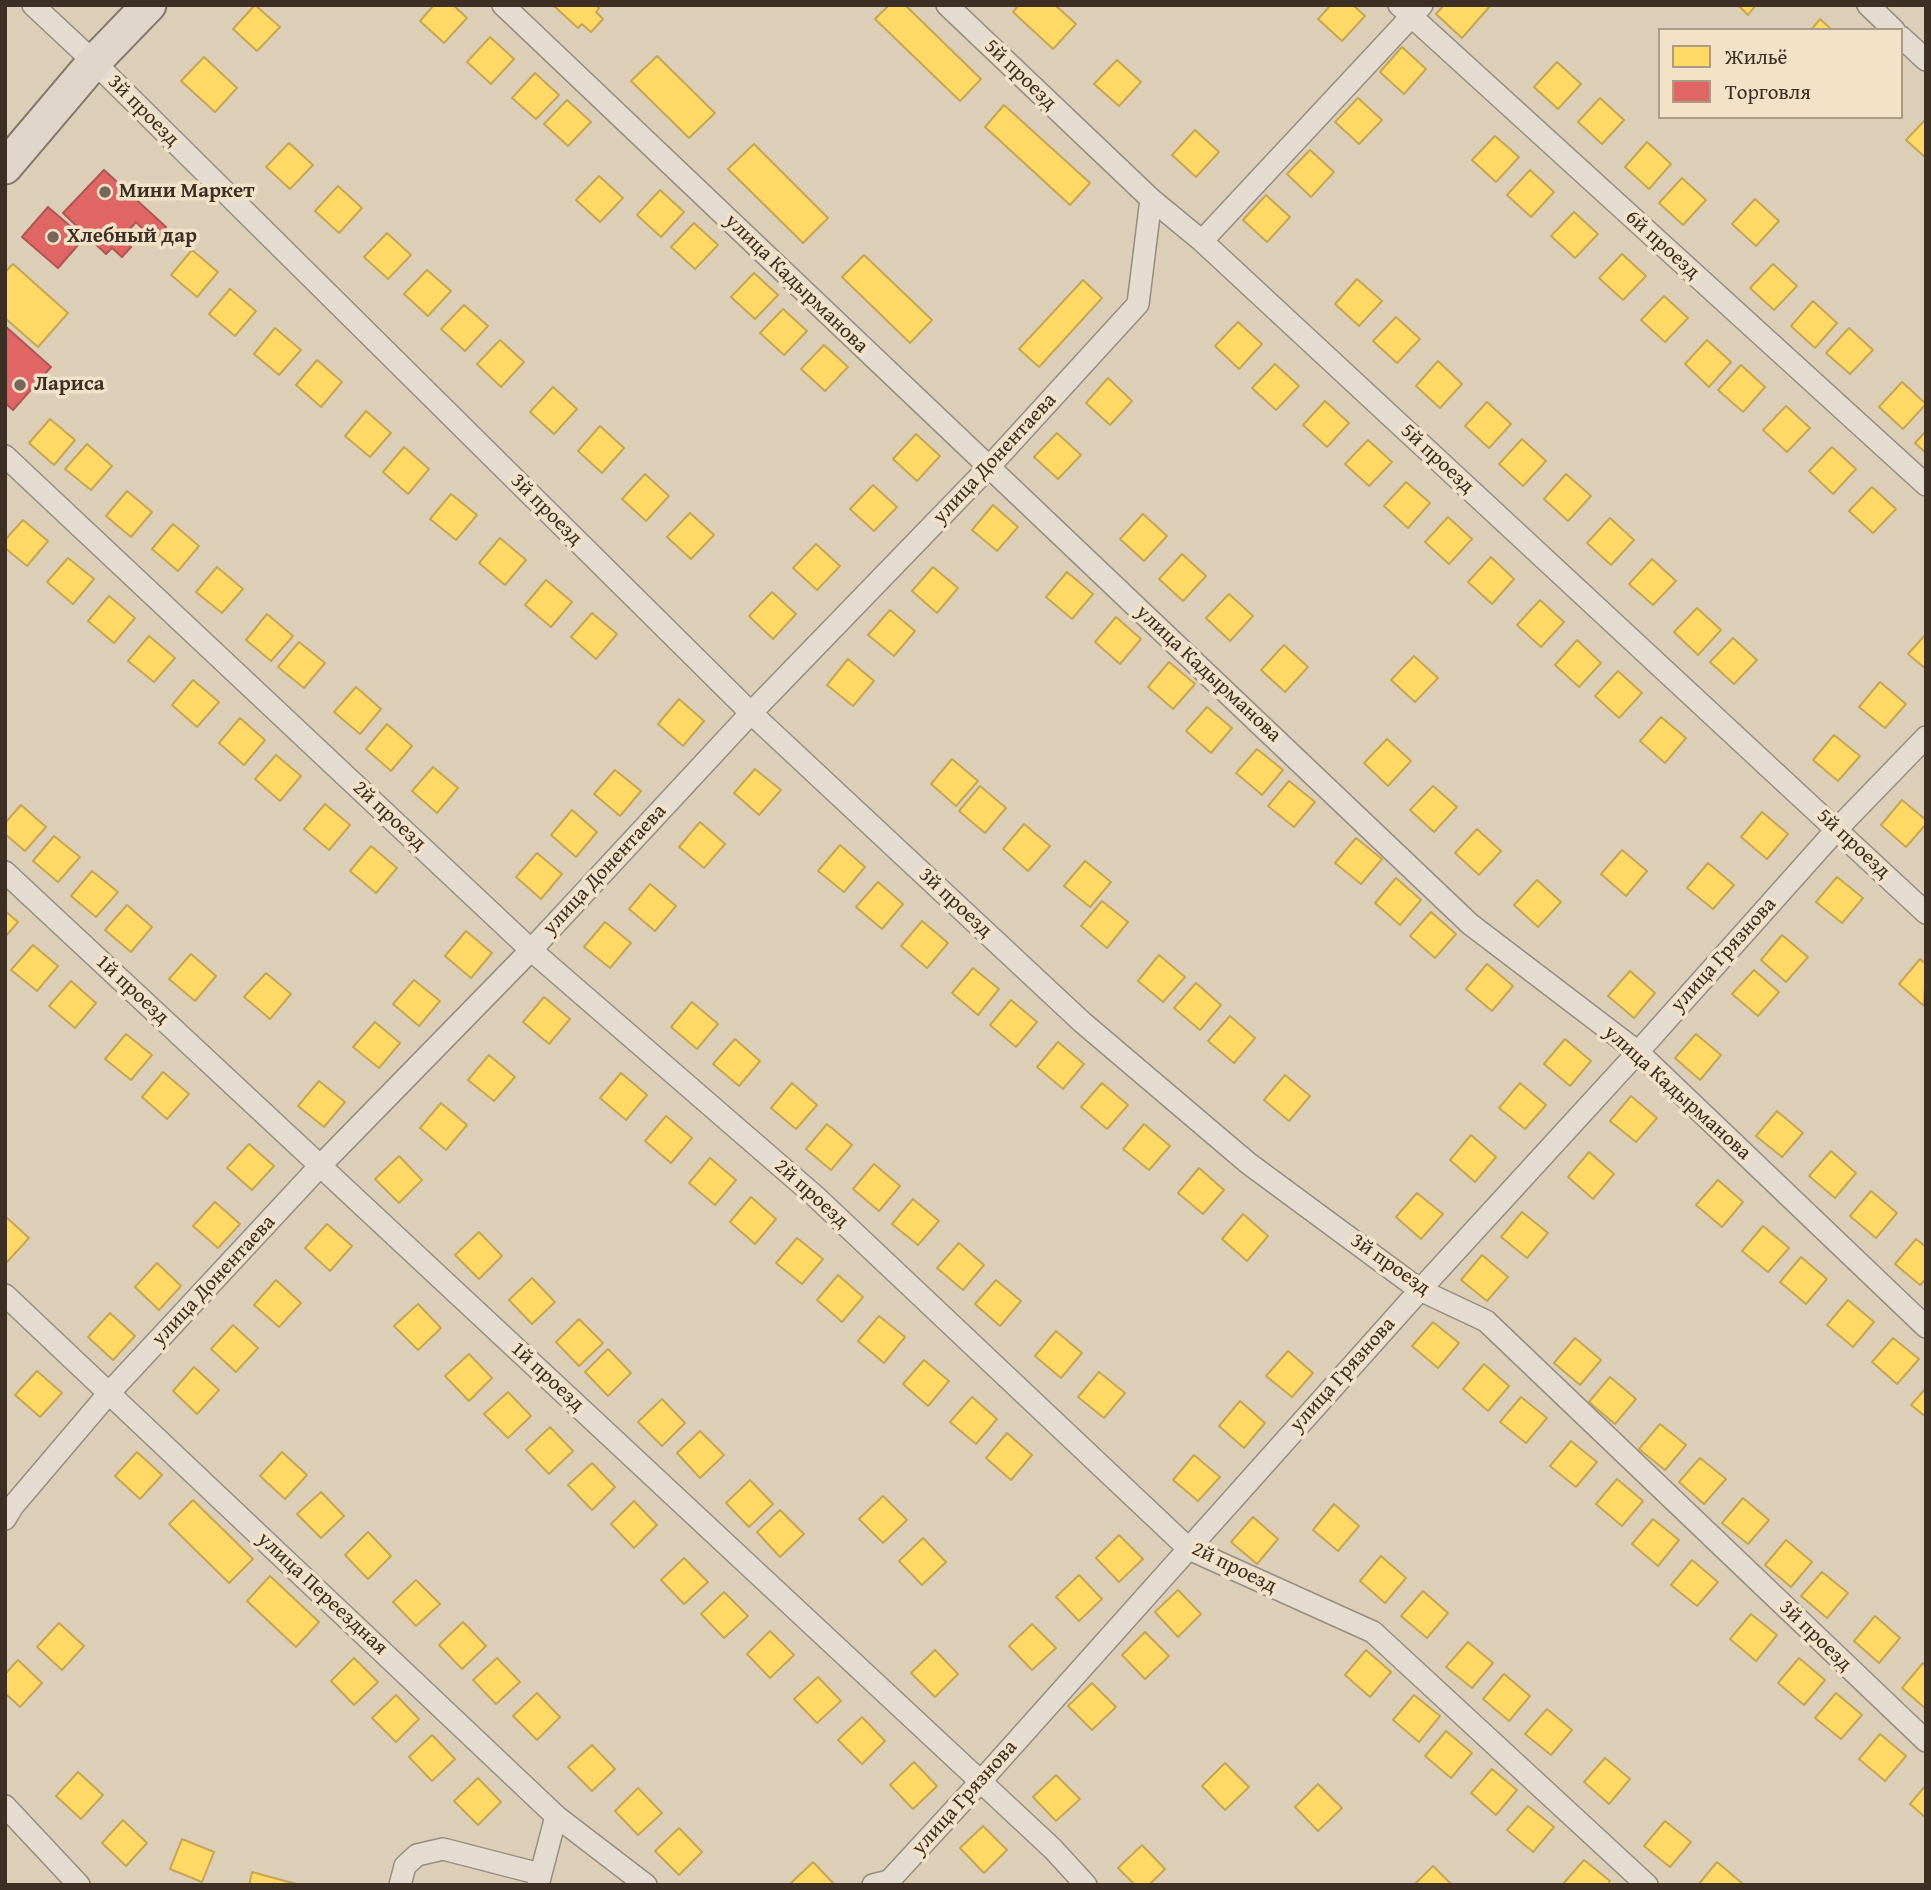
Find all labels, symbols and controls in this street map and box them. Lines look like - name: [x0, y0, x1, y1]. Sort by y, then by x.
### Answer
- legend: [1658, 28, 1903, 119]
- street label: 5й проезд: [978, 34, 1062, 116]
- text: Жильё: [1725, 41, 1787, 72]
- street label: 3й проезд: [102, 70, 184, 152]
- text: Торговля: [1725, 76, 1811, 107]
- place label: Мини Маркет: [119, 179, 254, 205]
- marker: Мини Маркет: [97, 184, 113, 200]
- street label: 6й проезд: [1620, 205, 1704, 285]
- street label: улица Кадырманова: [719, 209, 873, 359]
- place label: Хлебный дар: [67, 224, 197, 250]
- marker: Хлебный дар: [45, 229, 61, 245]
- place label: Лариса: [34, 372, 104, 398]
- marker: Лариса: [12, 377, 28, 393]
- street label: улица Донентаева: [928, 388, 1062, 530]
- street label: 5й проезд: [1395, 419, 1479, 499]
- street label: 3й проезд: [505, 469, 587, 551]
- street label: улица Кадырманова: [1130, 600, 1286, 748]
- street label: 2й проезд: [347, 776, 431, 856]
- street label: улица Донентаева: [538, 799, 672, 941]
- street label: 5й проезд: [1811, 804, 1895, 884]
- street label: 3й проезд: [913, 863, 997, 943]
- street label: улица Грязнова: [1666, 892, 1782, 1018]
- street label: 1й проезд: [90, 950, 174, 1030]
- street label: улица Кадырманова: [1598, 1020, 1756, 1166]
- street label: 2й проезд: [769, 1154, 853, 1234]
- street label: улица Донентаева: [147, 1210, 281, 1352]
- street label: 3й проезд: [1345, 1228, 1435, 1302]
- street label: улица Грязнова: [1285, 1312, 1401, 1438]
- street label: 1й проезд: [505, 1337, 589, 1417]
- street label: улица Переездная: [252, 1527, 392, 1661]
- street label: 2й проезд: [1187, 1537, 1281, 1599]
- street label: 3й проезд: [1773, 1595, 1857, 1677]
- street label: улица Грязнова: [907, 1735, 1023, 1861]

